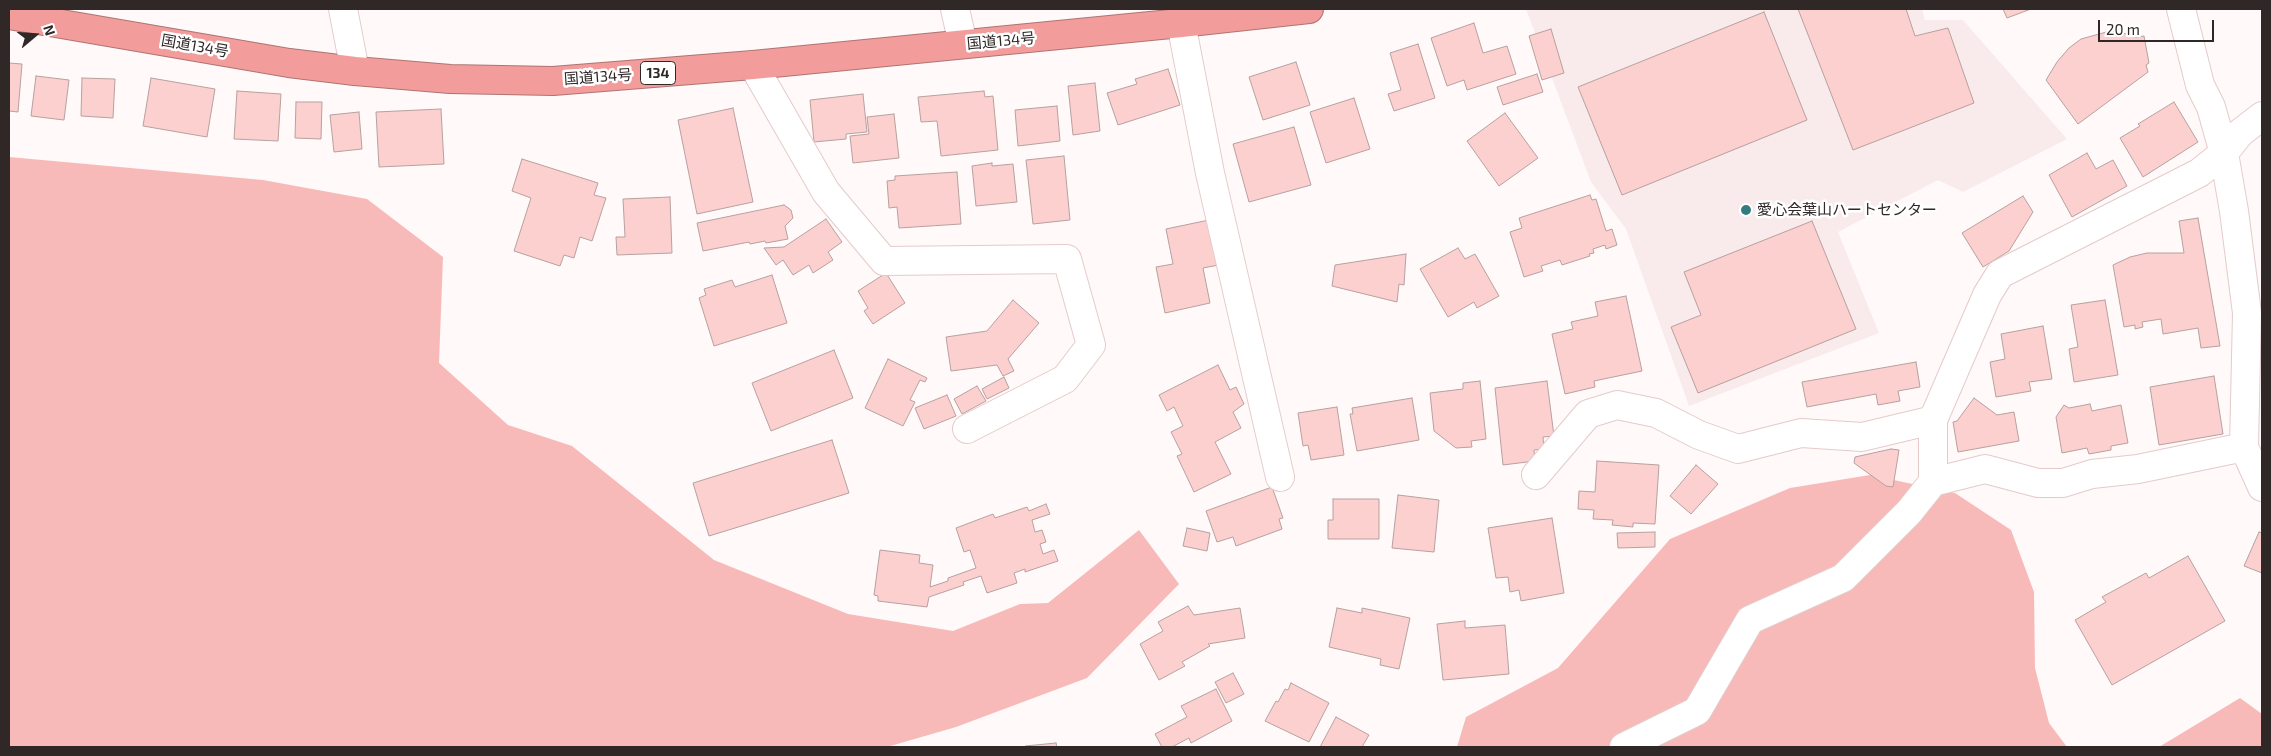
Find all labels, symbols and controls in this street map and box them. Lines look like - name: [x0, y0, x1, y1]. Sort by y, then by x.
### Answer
- north arrow: [10, 10, 60, 60]
- scale bar: [2101, 10, 2217, 42]
- text: 20 m: [2106, 20, 2140, 38]
- text: N: [40, 23, 59, 38]
- street label: 国道134号: [966, 29, 1036, 53]
- street label: 国道134号: [160, 31, 230, 61]
- road number: 134: [640, 62, 676, 84]
- street label: 国道134号: [563, 66, 633, 88]
- place label: 愛心会葉山ハートセンター: [1757, 201, 1937, 219]
- marker: 愛心会葉山ハートセンター: [1739, 203, 1753, 217]

